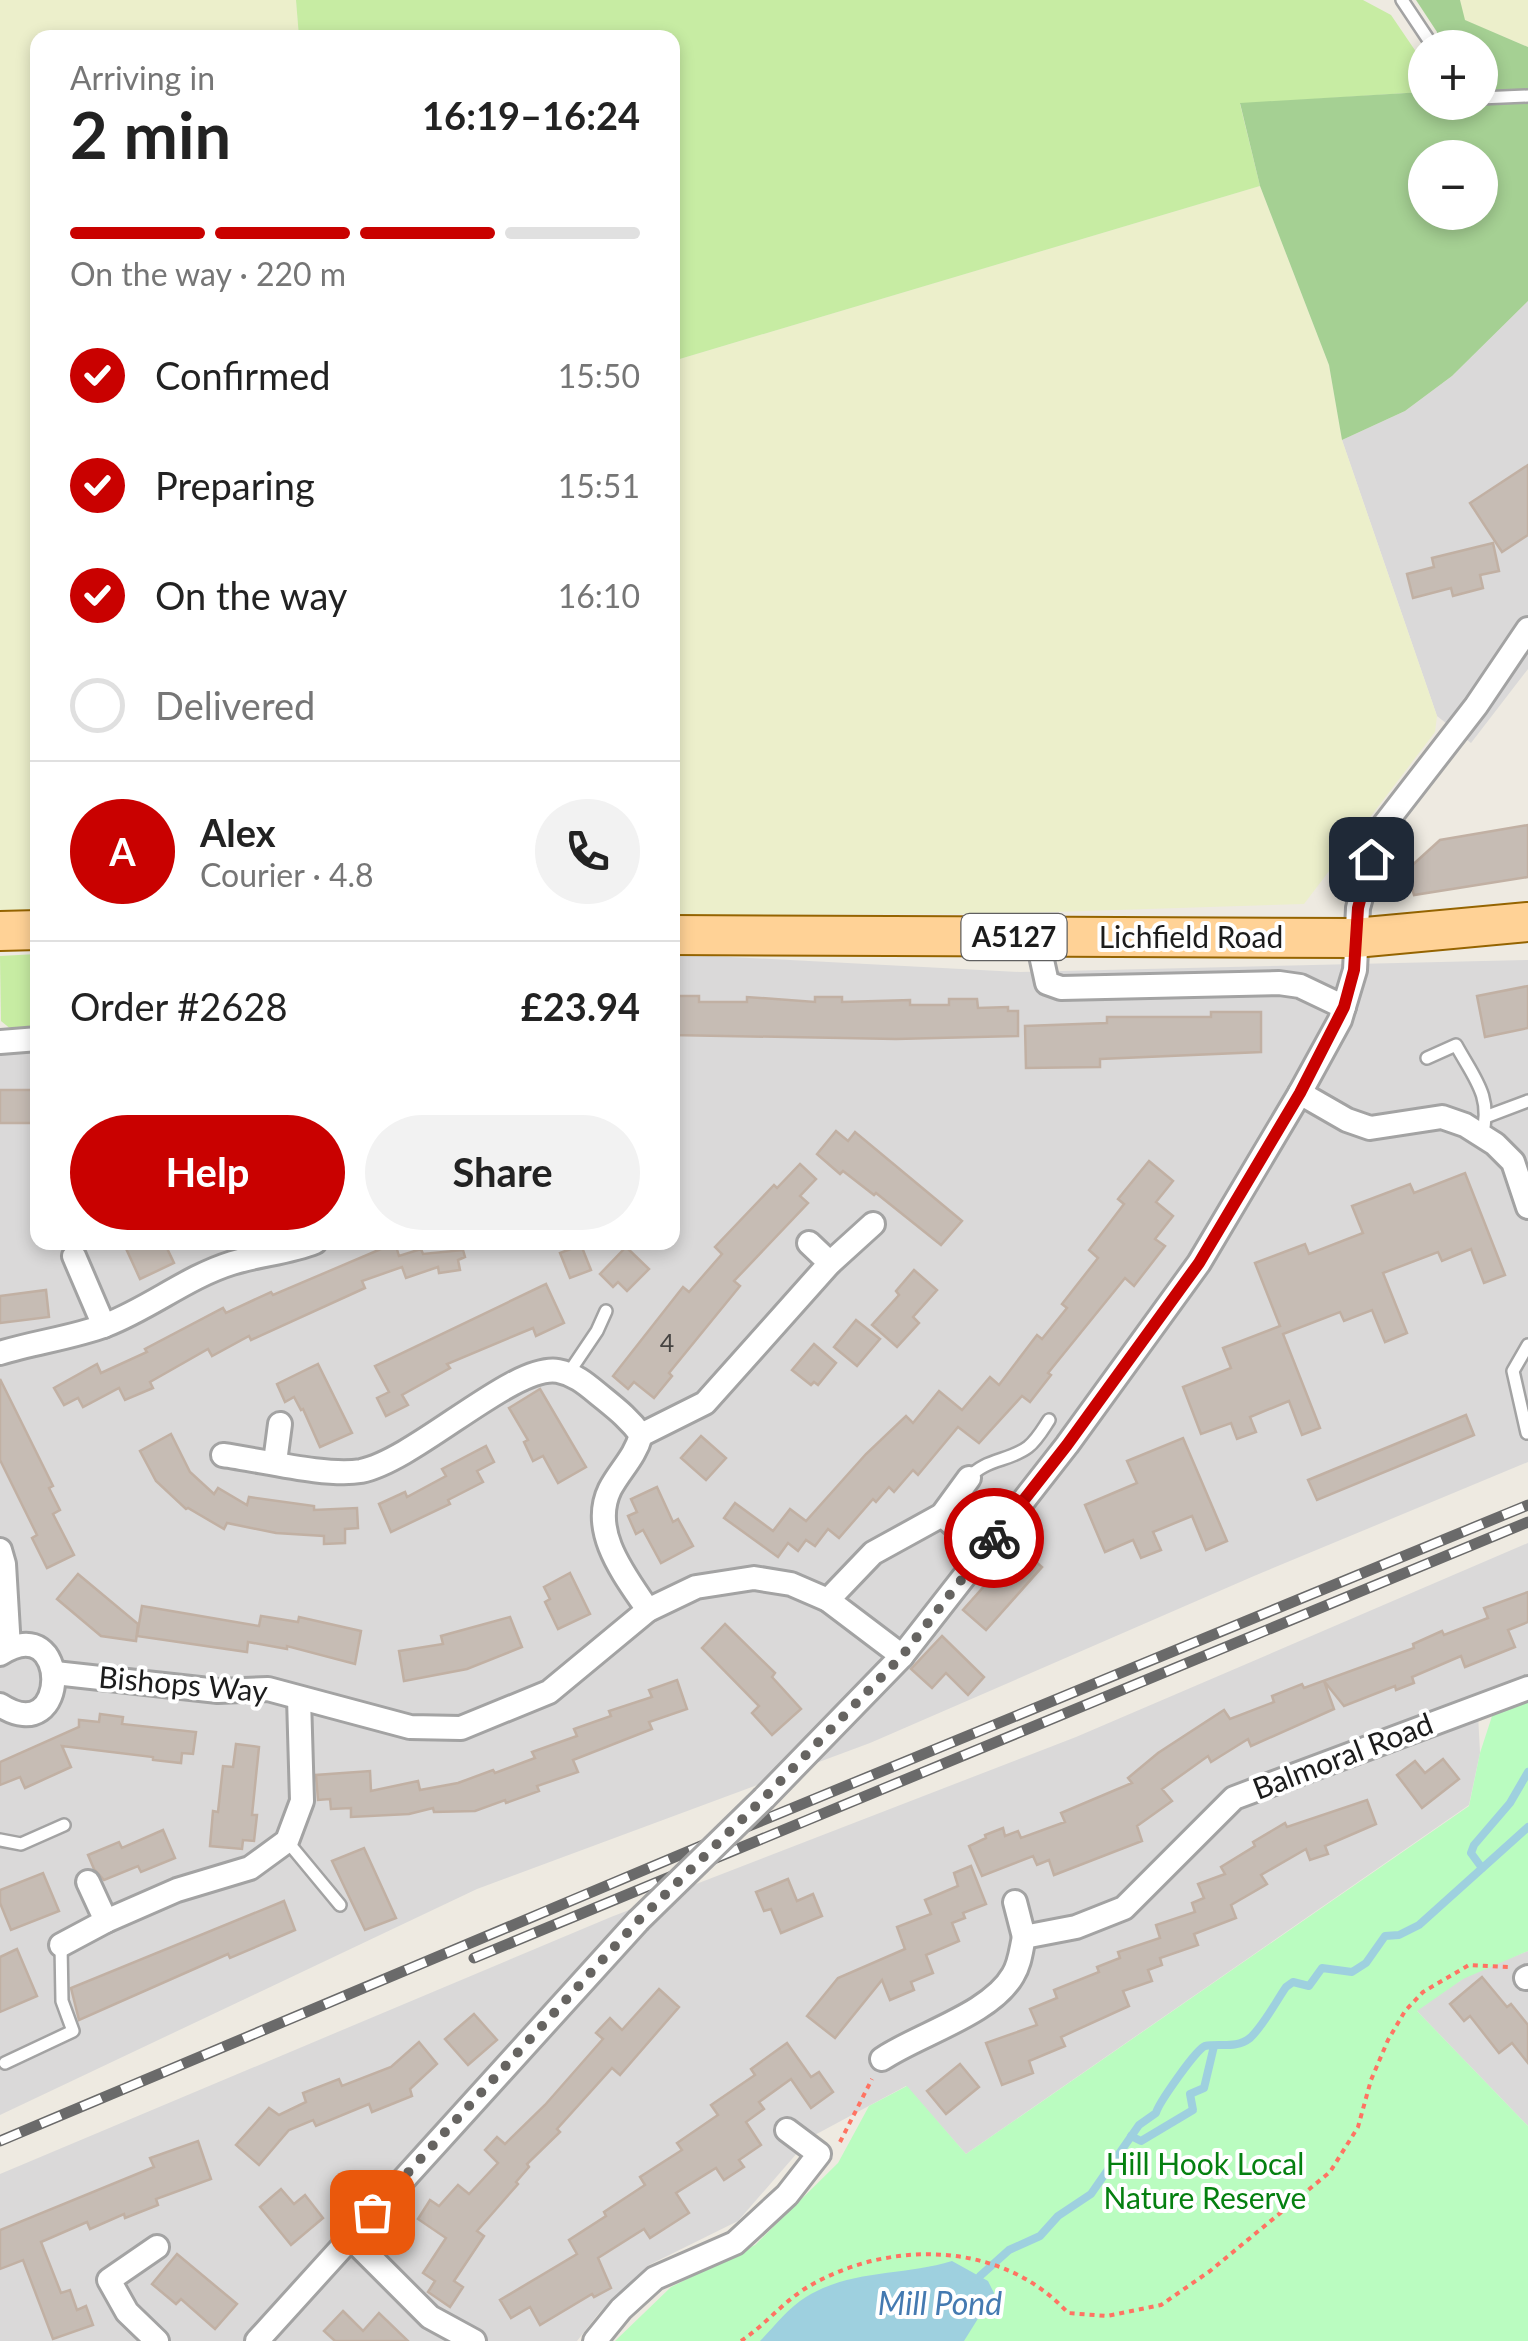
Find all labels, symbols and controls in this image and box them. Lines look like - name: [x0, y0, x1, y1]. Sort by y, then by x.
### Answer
- map controls: [1408, 30, 1498, 230]
- button: +: [1408, 30, 1498, 120]
- text: Arriving in: [70, 58, 215, 97]
- text: 16:19–16:24: [422, 92, 640, 138]
- text: 2 min: [70, 95, 231, 173]
- button: −: [1408, 140, 1498, 230]
- text: On the way · 220 m: [70, 254, 346, 293]
- icon: check: [70, 348, 125, 403]
- text: Confirmed: [155, 352, 331, 398]
- text: 15:50: [558, 356, 640, 395]
- icon: check: [70, 458, 125, 513]
- text: Preparing: [155, 462, 315, 508]
- text: 15:51: [558, 466, 640, 505]
- icon: check: [70, 568, 125, 623]
- text: On the way: [155, 572, 347, 618]
- text: 16:10: [558, 576, 640, 615]
- text: Delivered: [155, 682, 315, 728]
- button: phone: [535, 799, 640, 904]
- text: Alex: [200, 809, 276, 855]
- pin: [1329, 817, 1414, 902]
- text: A: [109, 828, 136, 874]
- icon: home: [1344, 832, 1399, 887]
- text: Courier · 4.8: [200, 855, 374, 894]
- road number: A5127: [962, 914, 1066, 960]
- street label: Lichfield Road: [1099, 918, 1283, 954]
- text: Order #2628: [70, 983, 287, 1029]
- text: £23.94: [521, 983, 640, 1029]
- button: Help: [70, 1115, 345, 1230]
- button: Share: [365, 1115, 640, 1230]
- house number: 4: [660, 1327, 674, 1357]
- courier: [944, 1488, 1044, 1588]
- icon: bike: [967, 1511, 1022, 1566]
- street label: Bishops Way: [97, 1658, 270, 1708]
- street label: Balmoral Road: [1247, 1704, 1437, 1806]
- park label: Hill Hook Local Nature Reserve: [1104, 2145, 1306, 2215]
- pin: [330, 2170, 415, 2255]
- icon: bag: [345, 2185, 400, 2240]
- water label: Mill Pond: [878, 2283, 1002, 2322]

